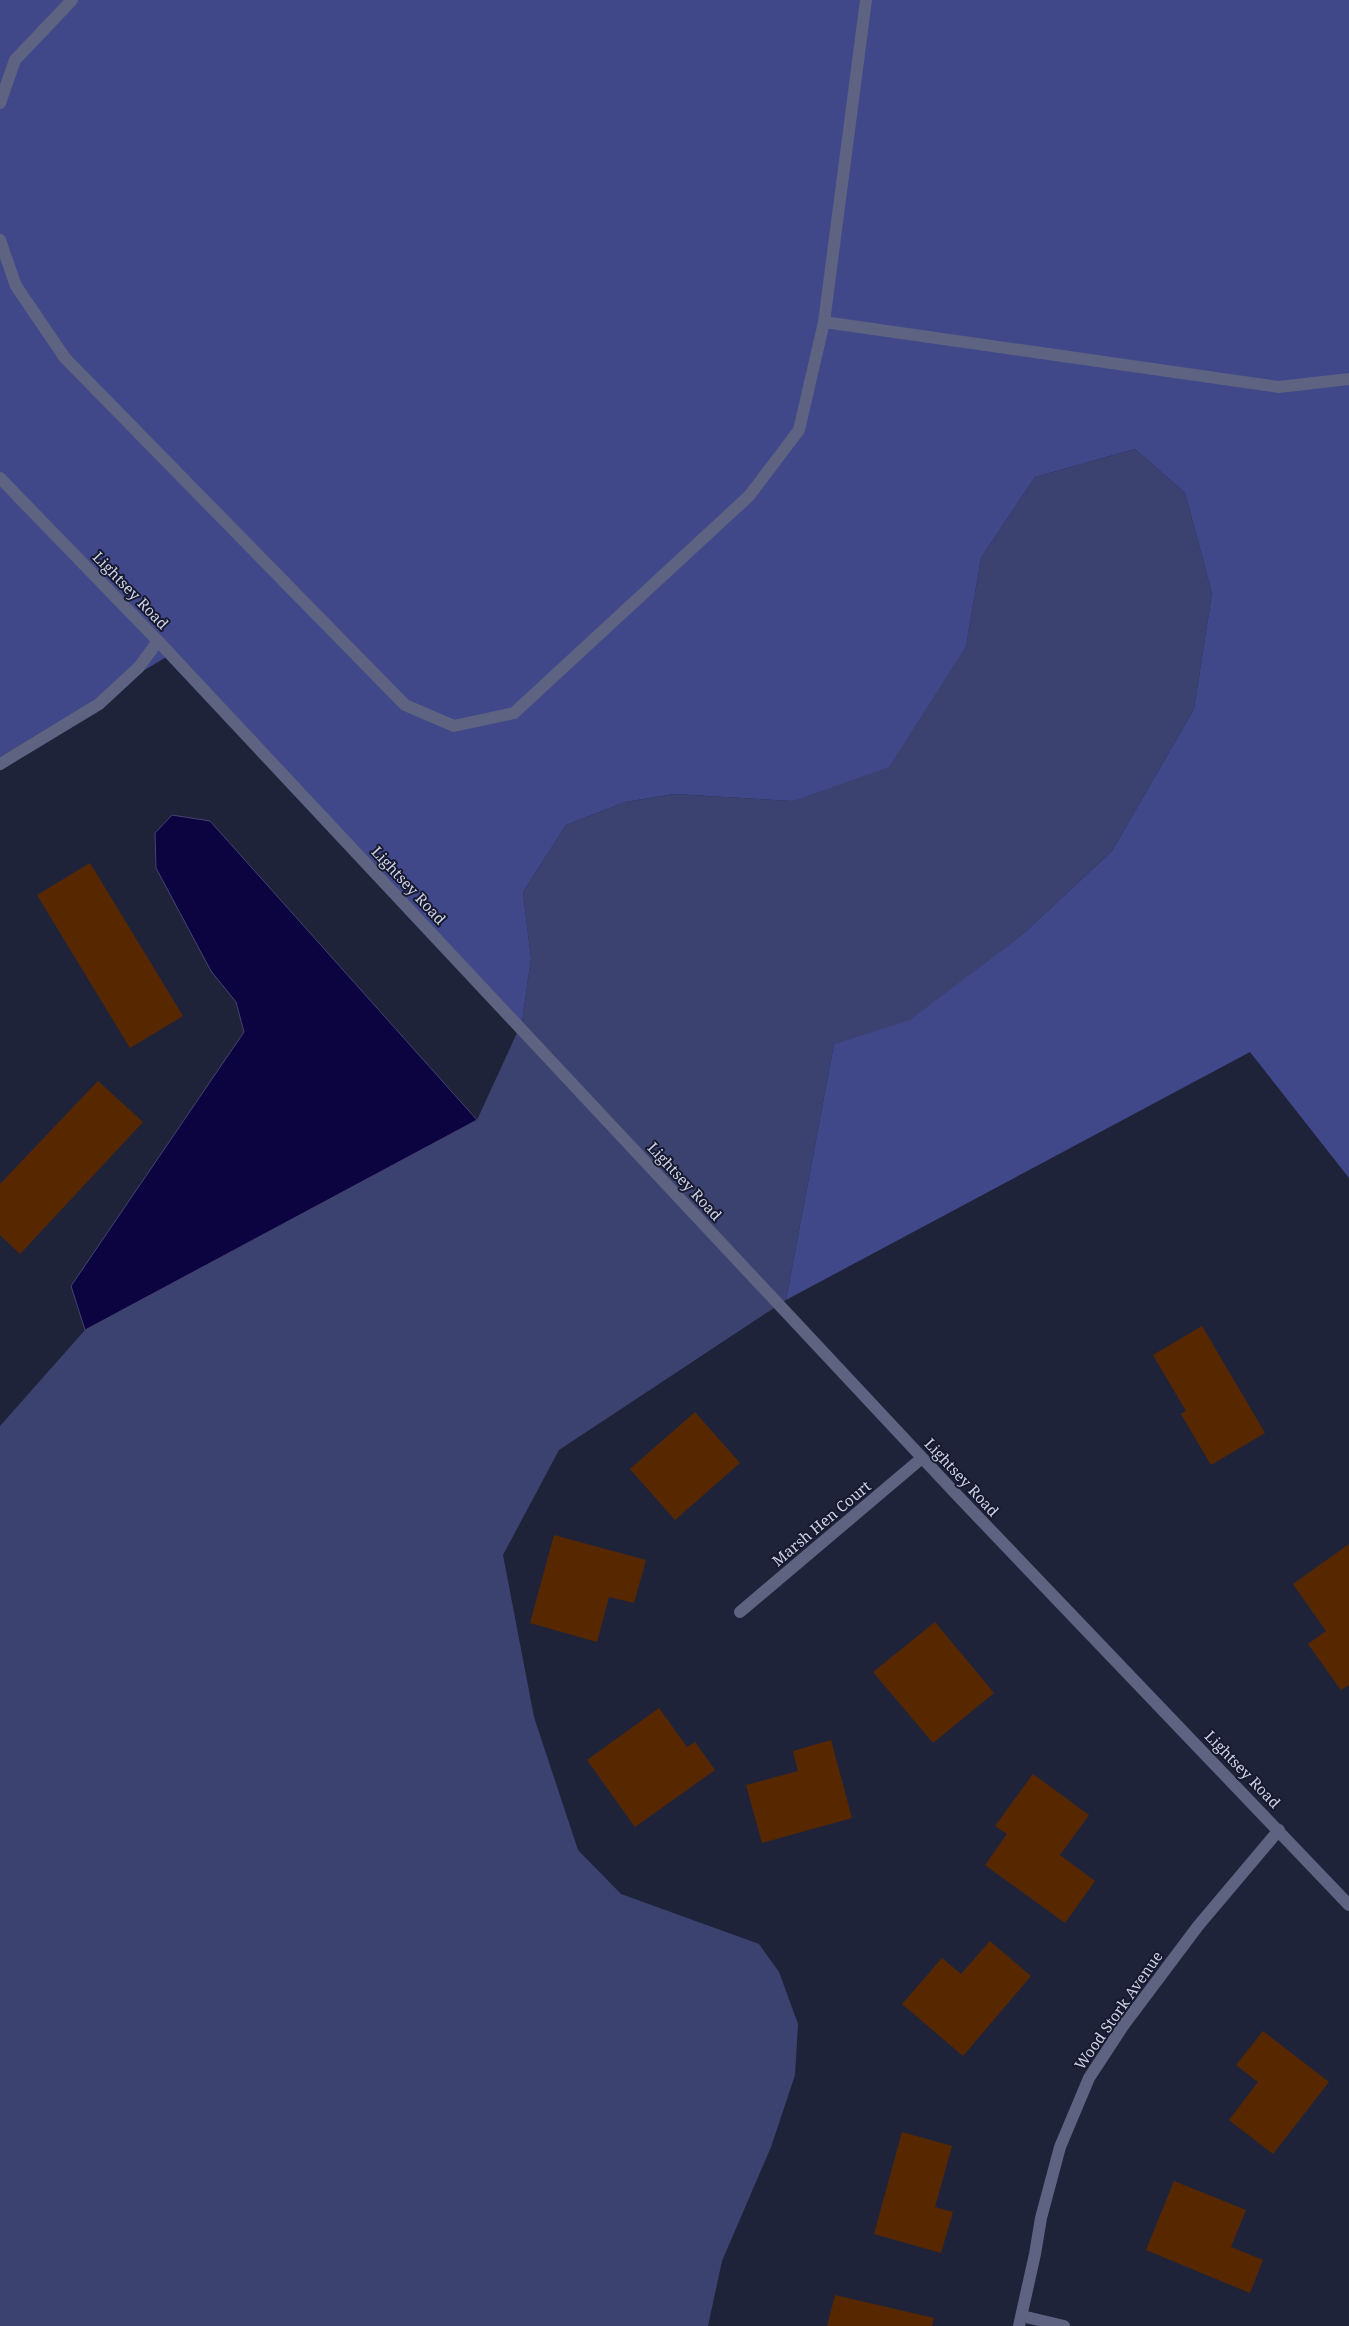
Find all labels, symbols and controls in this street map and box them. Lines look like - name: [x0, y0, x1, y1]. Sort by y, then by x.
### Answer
- street label: Lightsey Road: [89, 547, 173, 633]
- street label: Lightsey Road: [367, 841, 451, 929]
- street label: Lightsey Road: [643, 1137, 727, 1225]
- street label: Lightsey Road: [920, 1433, 1004, 1521]
- street label: Marsh Hen Court: [767, 1476, 875, 1570]
- street label: Lightsey Road: [1201, 1726, 1285, 1812]
- street label: Wood Stork Avenue: [1069, 1947, 1167, 2073]

